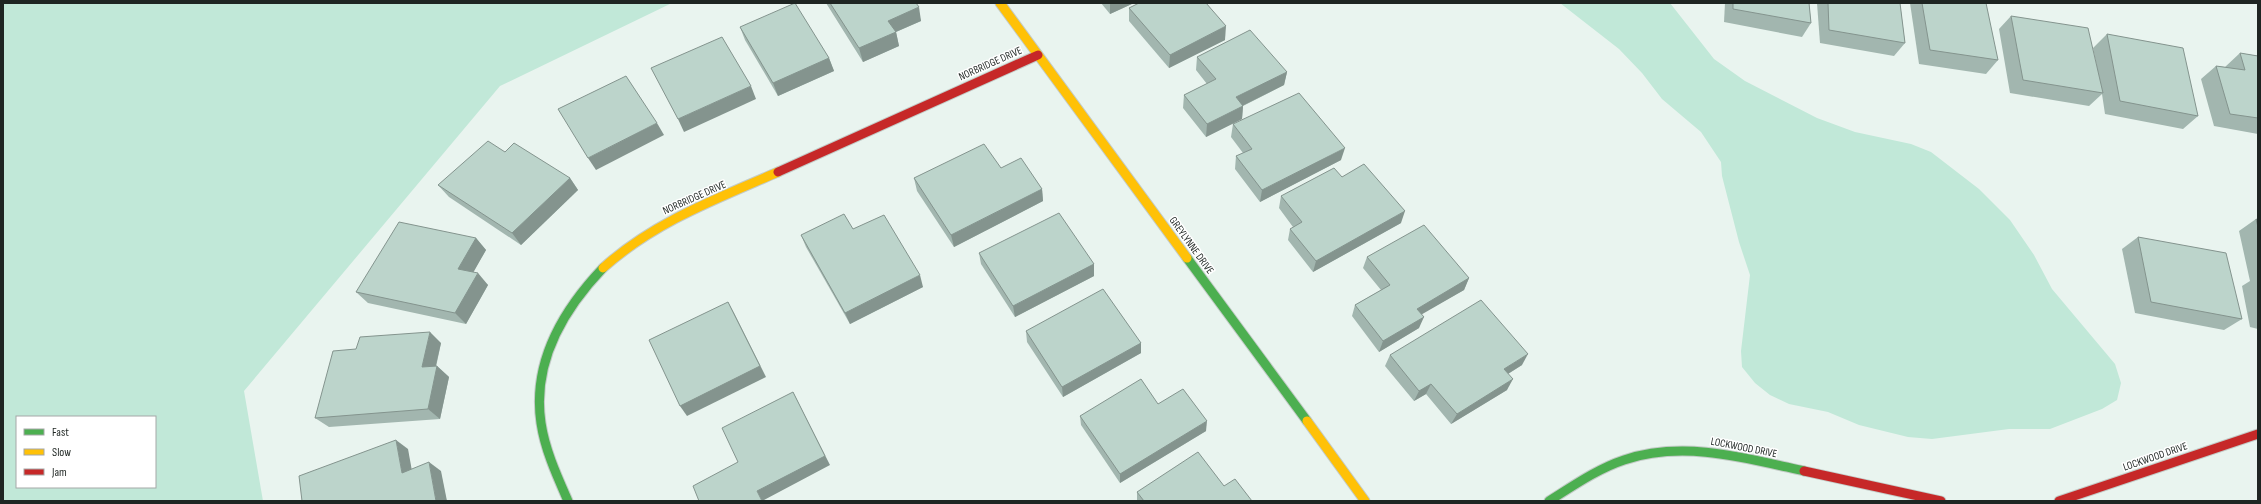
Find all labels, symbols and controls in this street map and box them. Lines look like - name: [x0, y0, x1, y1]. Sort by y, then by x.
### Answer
- street label: NORBRIDGE DRIVE: [957, 44, 1024, 83]
- street label: NORBRIDGE DRIVE: [661, 178, 728, 217]
- street label: GREYLYNNE DRIVE: [1167, 214, 1217, 276]
- legend: [16, 416, 156, 488]
- text: Fast: [52, 425, 69, 440]
- street label: LOCKWOOD DRIVE: [1710, 435, 1778, 460]
- street label: LOCKWOOD DRIVE: [2121, 439, 2189, 474]
- text: Slow: [52, 445, 71, 460]
- text: Jam: [51, 465, 67, 480]

